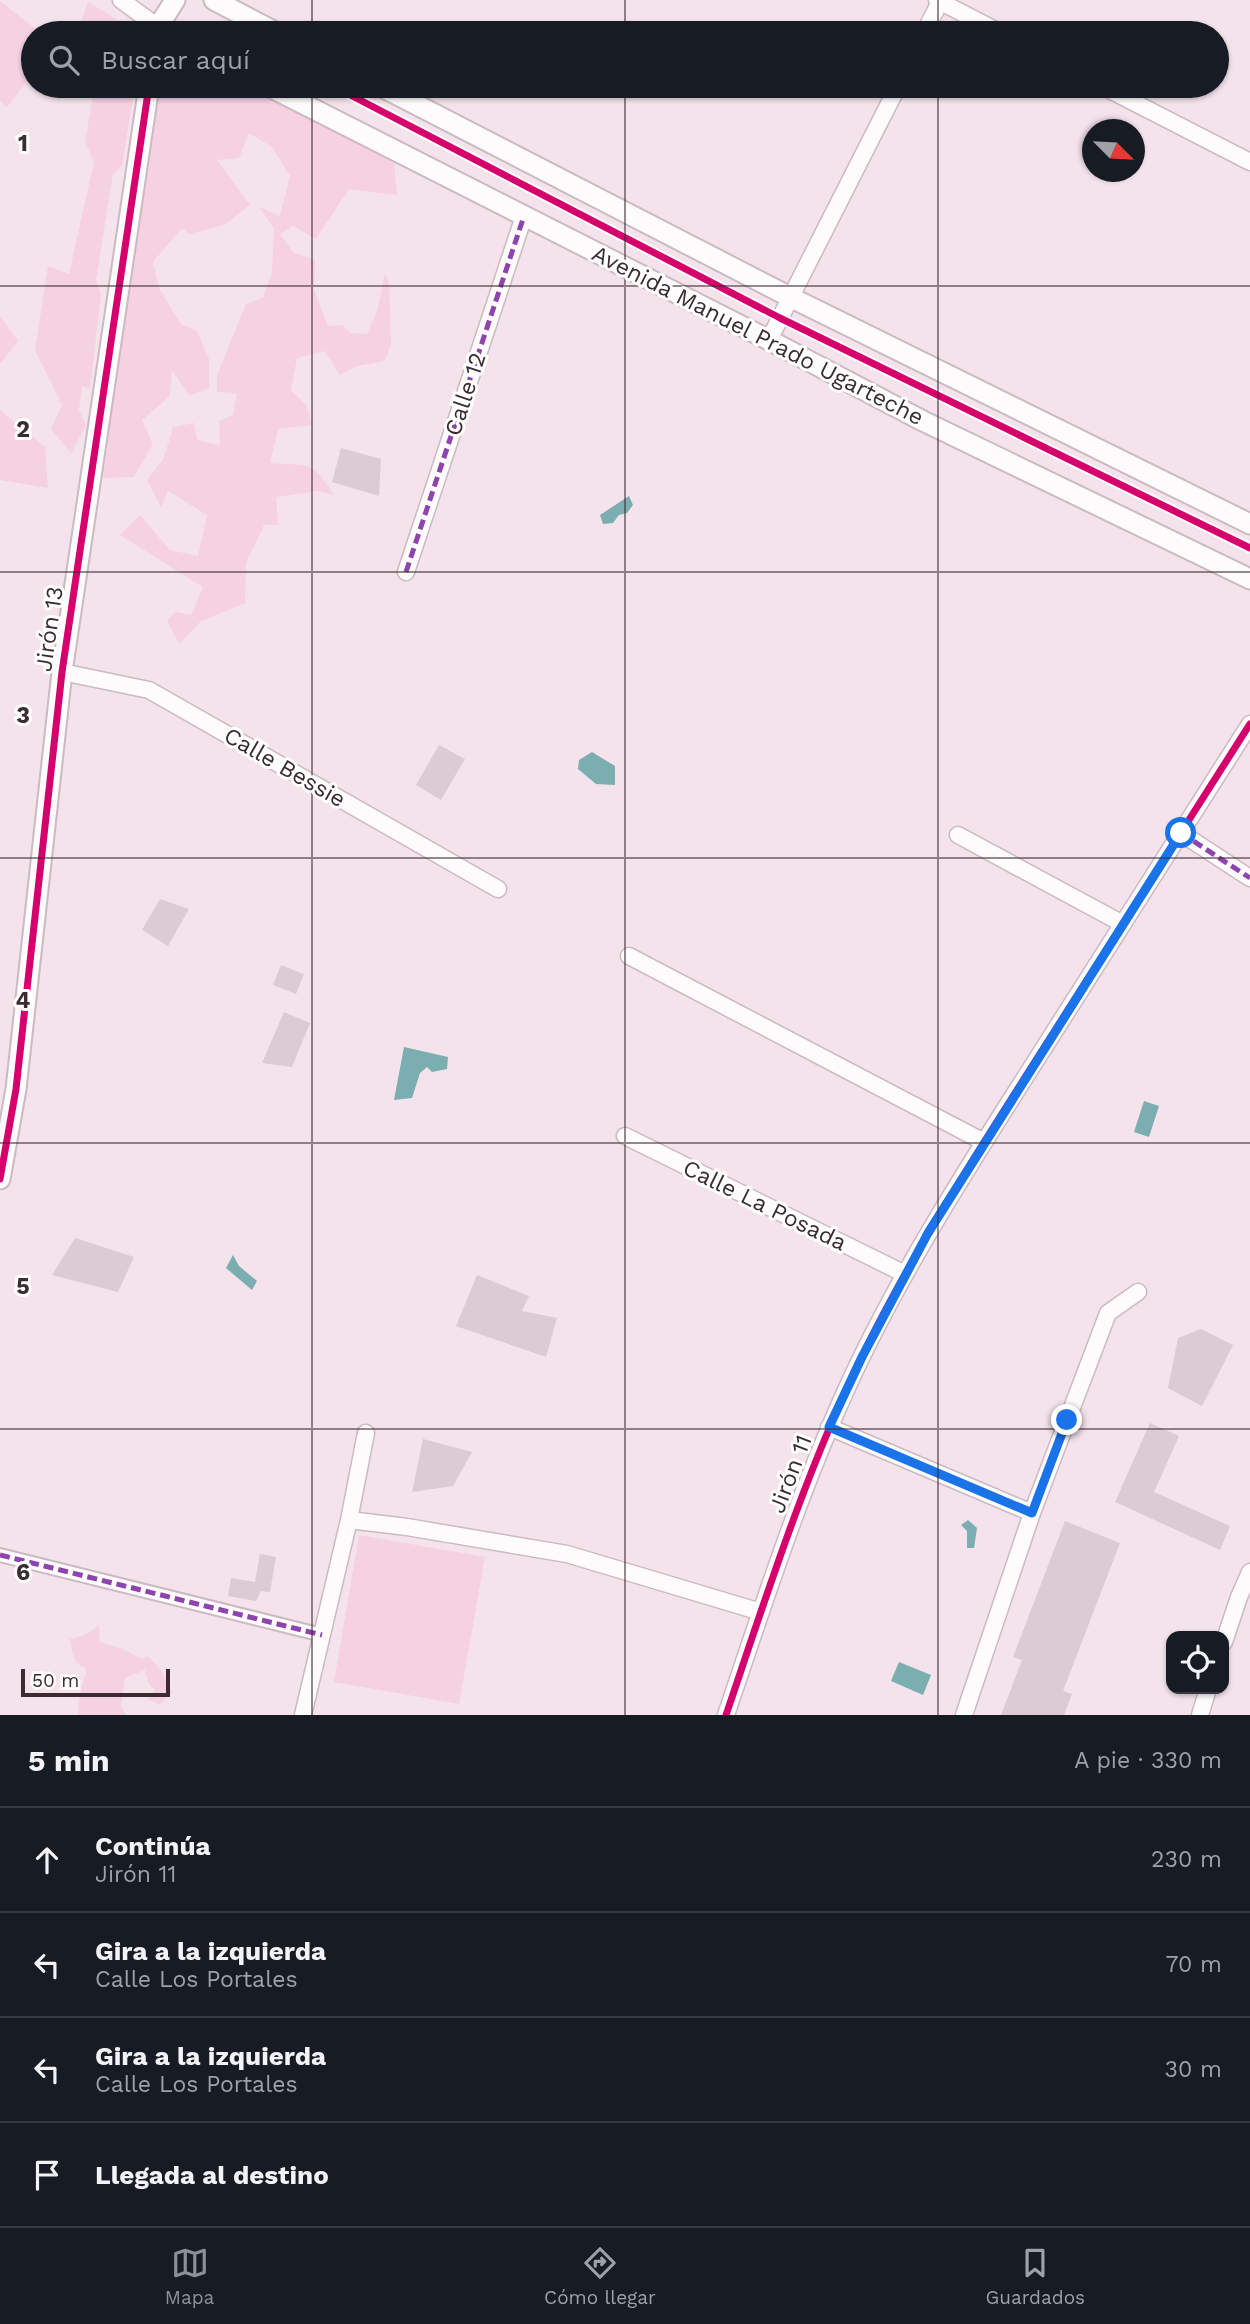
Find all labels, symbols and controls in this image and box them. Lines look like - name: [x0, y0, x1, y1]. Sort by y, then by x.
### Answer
- search box: [21, 21, 1229, 98]
- icon: search: [45, 41, 83, 79]
- text: Buscar aquí: [101, 45, 250, 75]
- north arrow: [1082, 119, 1145, 182]
- text: 1: [18, 130, 28, 157]
- street label: Avenida Manuel Prado Ugarteche: [587, 240, 928, 431]
- street label: Calle 12: [439, 349, 492, 439]
- text: 2: [16, 416, 30, 443]
- street label: Jirón 13: [30, 585, 69, 673]
- text: 3: [16, 702, 30, 729]
- street label: Calle Bessie: [219, 722, 350, 813]
- route start: [1165, 817, 1196, 848]
- text: 4: [16, 987, 31, 1014]
- street label: Calle La Posada: [679, 1154, 851, 1257]
- text: 5: [16, 1273, 30, 1300]
- route end: [1051, 1404, 1082, 1435]
- street label: Jirón 11: [763, 1431, 818, 1517]
- text: 6: [16, 1559, 30, 1586]
- map controls: [1166, 1631, 1229, 1694]
- button: locate: [1166, 1631, 1229, 1694]
- scale bar: [21, 1666, 170, 1698]
- text: 50 m: [32, 1669, 79, 1692]
- text: 5 min: [28, 1743, 110, 1778]
- text: A pie · 330 m: [1074, 1747, 1222, 1774]
- text: Continúa: [95, 1831, 211, 1861]
- icon: ahead: [28, 1841, 66, 1879]
- text: 230 m: [1151, 1846, 1222, 1873]
- text: Jirón 11: [95, 1861, 176, 1888]
- text: Gira a la izquierda: [95, 1936, 326, 1966]
- icon: left: [28, 1946, 66, 1984]
- text: 70 m: [1165, 1951, 1222, 1978]
- text: Calle Los Portales: [95, 1966, 298, 1993]
- text: Gira a la izquierda: [95, 2041, 326, 2071]
- icon: left: [28, 2051, 66, 2089]
- text: 30 m: [1165, 2056, 1222, 2083]
- text: Calle Los Portales: [95, 2071, 298, 2098]
- icon: arrive: [28, 2156, 66, 2194]
- text: Llegada al destino: [95, 2160, 329, 2190]
- tab: Mapa: [165, 2244, 214, 2309]
- tab: Cómo llegar: [544, 2244, 656, 2309]
- tab: Guardados: [985, 2244, 1085, 2309]

